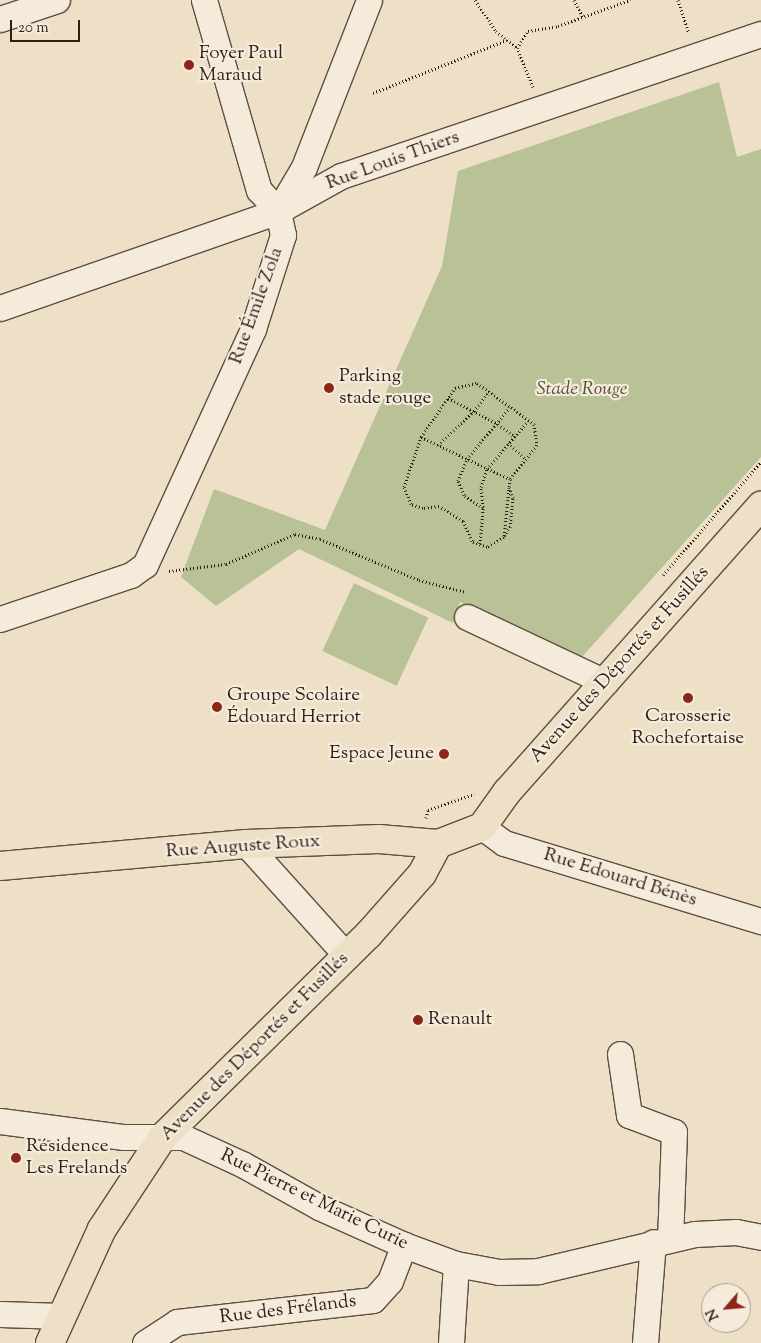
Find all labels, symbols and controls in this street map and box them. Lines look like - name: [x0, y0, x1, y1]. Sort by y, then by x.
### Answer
- scale bar: [12, 10, 82, 42]
- text: 20 m: [18, 18, 49, 39]
- place label: Foyer Paul Maraud: [199, 43, 283, 87]
- marker: Foyer Paul Maraud: [183, 59, 195, 71]
- street label: Rue Louis Thiers: [323, 126, 463, 196]
- street label: Rue Émile Zola: [225, 245, 289, 367]
- place label: Parking stade rouge: [339, 366, 431, 410]
- park label: Stade Rouge: [537, 379, 627, 401]
- marker: Parking stade rouge: [323, 382, 335, 394]
- street label: Avenue des Déportés et Fusillés: [525, 562, 715, 768]
- place label: Groupe Scolaire Édouard Herriot: [227, 685, 361, 729]
- marker: Carosserie Rochefortaise: [682, 692, 694, 704]
- marker: Groupe Scolaire Édouard Herriot: [211, 701, 223, 713]
- place label: Carosserie Rochefortaise: [632, 706, 744, 750]
- place label: Espace Jeune: [329, 743, 434, 765]
- marker: Espace Jeune: [438, 748, 450, 760]
- street label: Rue Auguste Roux: [165, 830, 321, 864]
- street label: Rue Edouard Bénès: [541, 844, 699, 912]
- street label: Avenue des Déportés et Fusillés: [156, 948, 354, 1146]
- place label: Renault: [428, 1009, 492, 1031]
- marker: Renault: [412, 1014, 424, 1026]
- place label: Résidence Les Frelands: [26, 1136, 127, 1180]
- street label: Rue Pierre et Marie Curie: [216, 1144, 412, 1256]
- marker: Résidence Les Frelands: [10, 1152, 22, 1164]
- north arrow: [701, 1283, 751, 1333]
- street label: Rue des Frélands: [218, 1290, 358, 1330]
- text: N: [702, 1305, 725, 1324]

